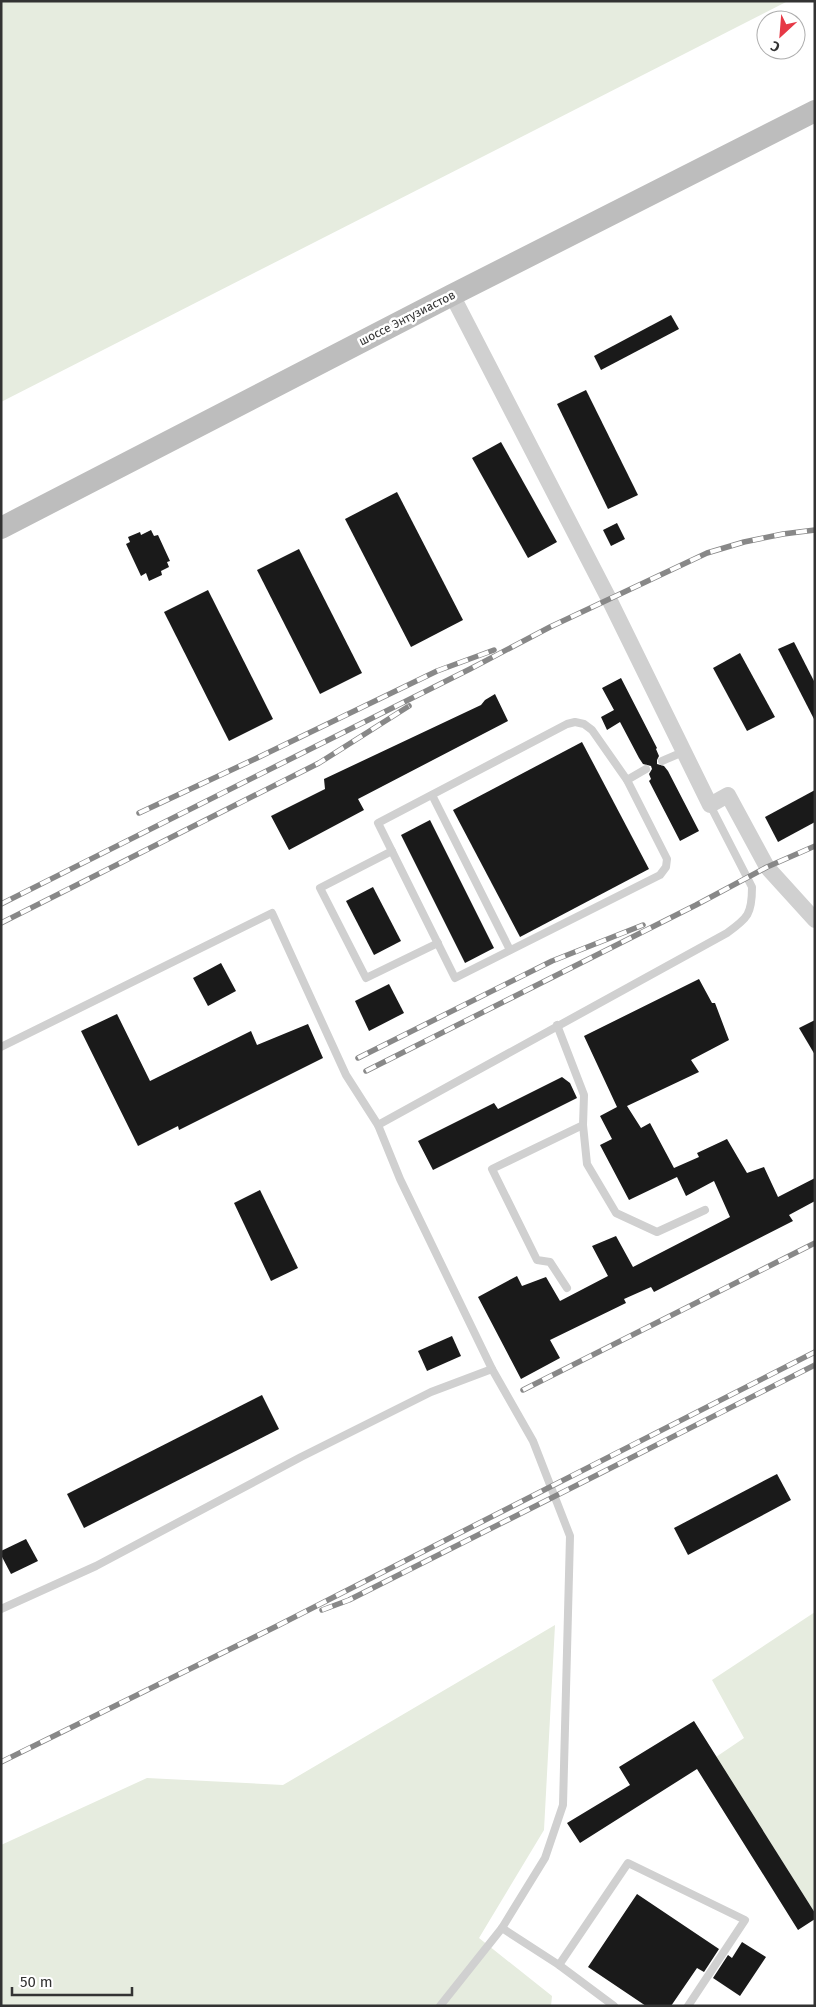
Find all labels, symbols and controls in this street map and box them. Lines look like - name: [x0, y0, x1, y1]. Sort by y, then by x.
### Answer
- north arrow: [756, 10, 806, 60]
- text: С: [768, 37, 783, 56]
- street label: шоссе Энтузиастов: [356, 288, 458, 348]
- scale bar: [12, 1964, 132, 1996]
- text: 50 m: [20, 1973, 53, 1991]

